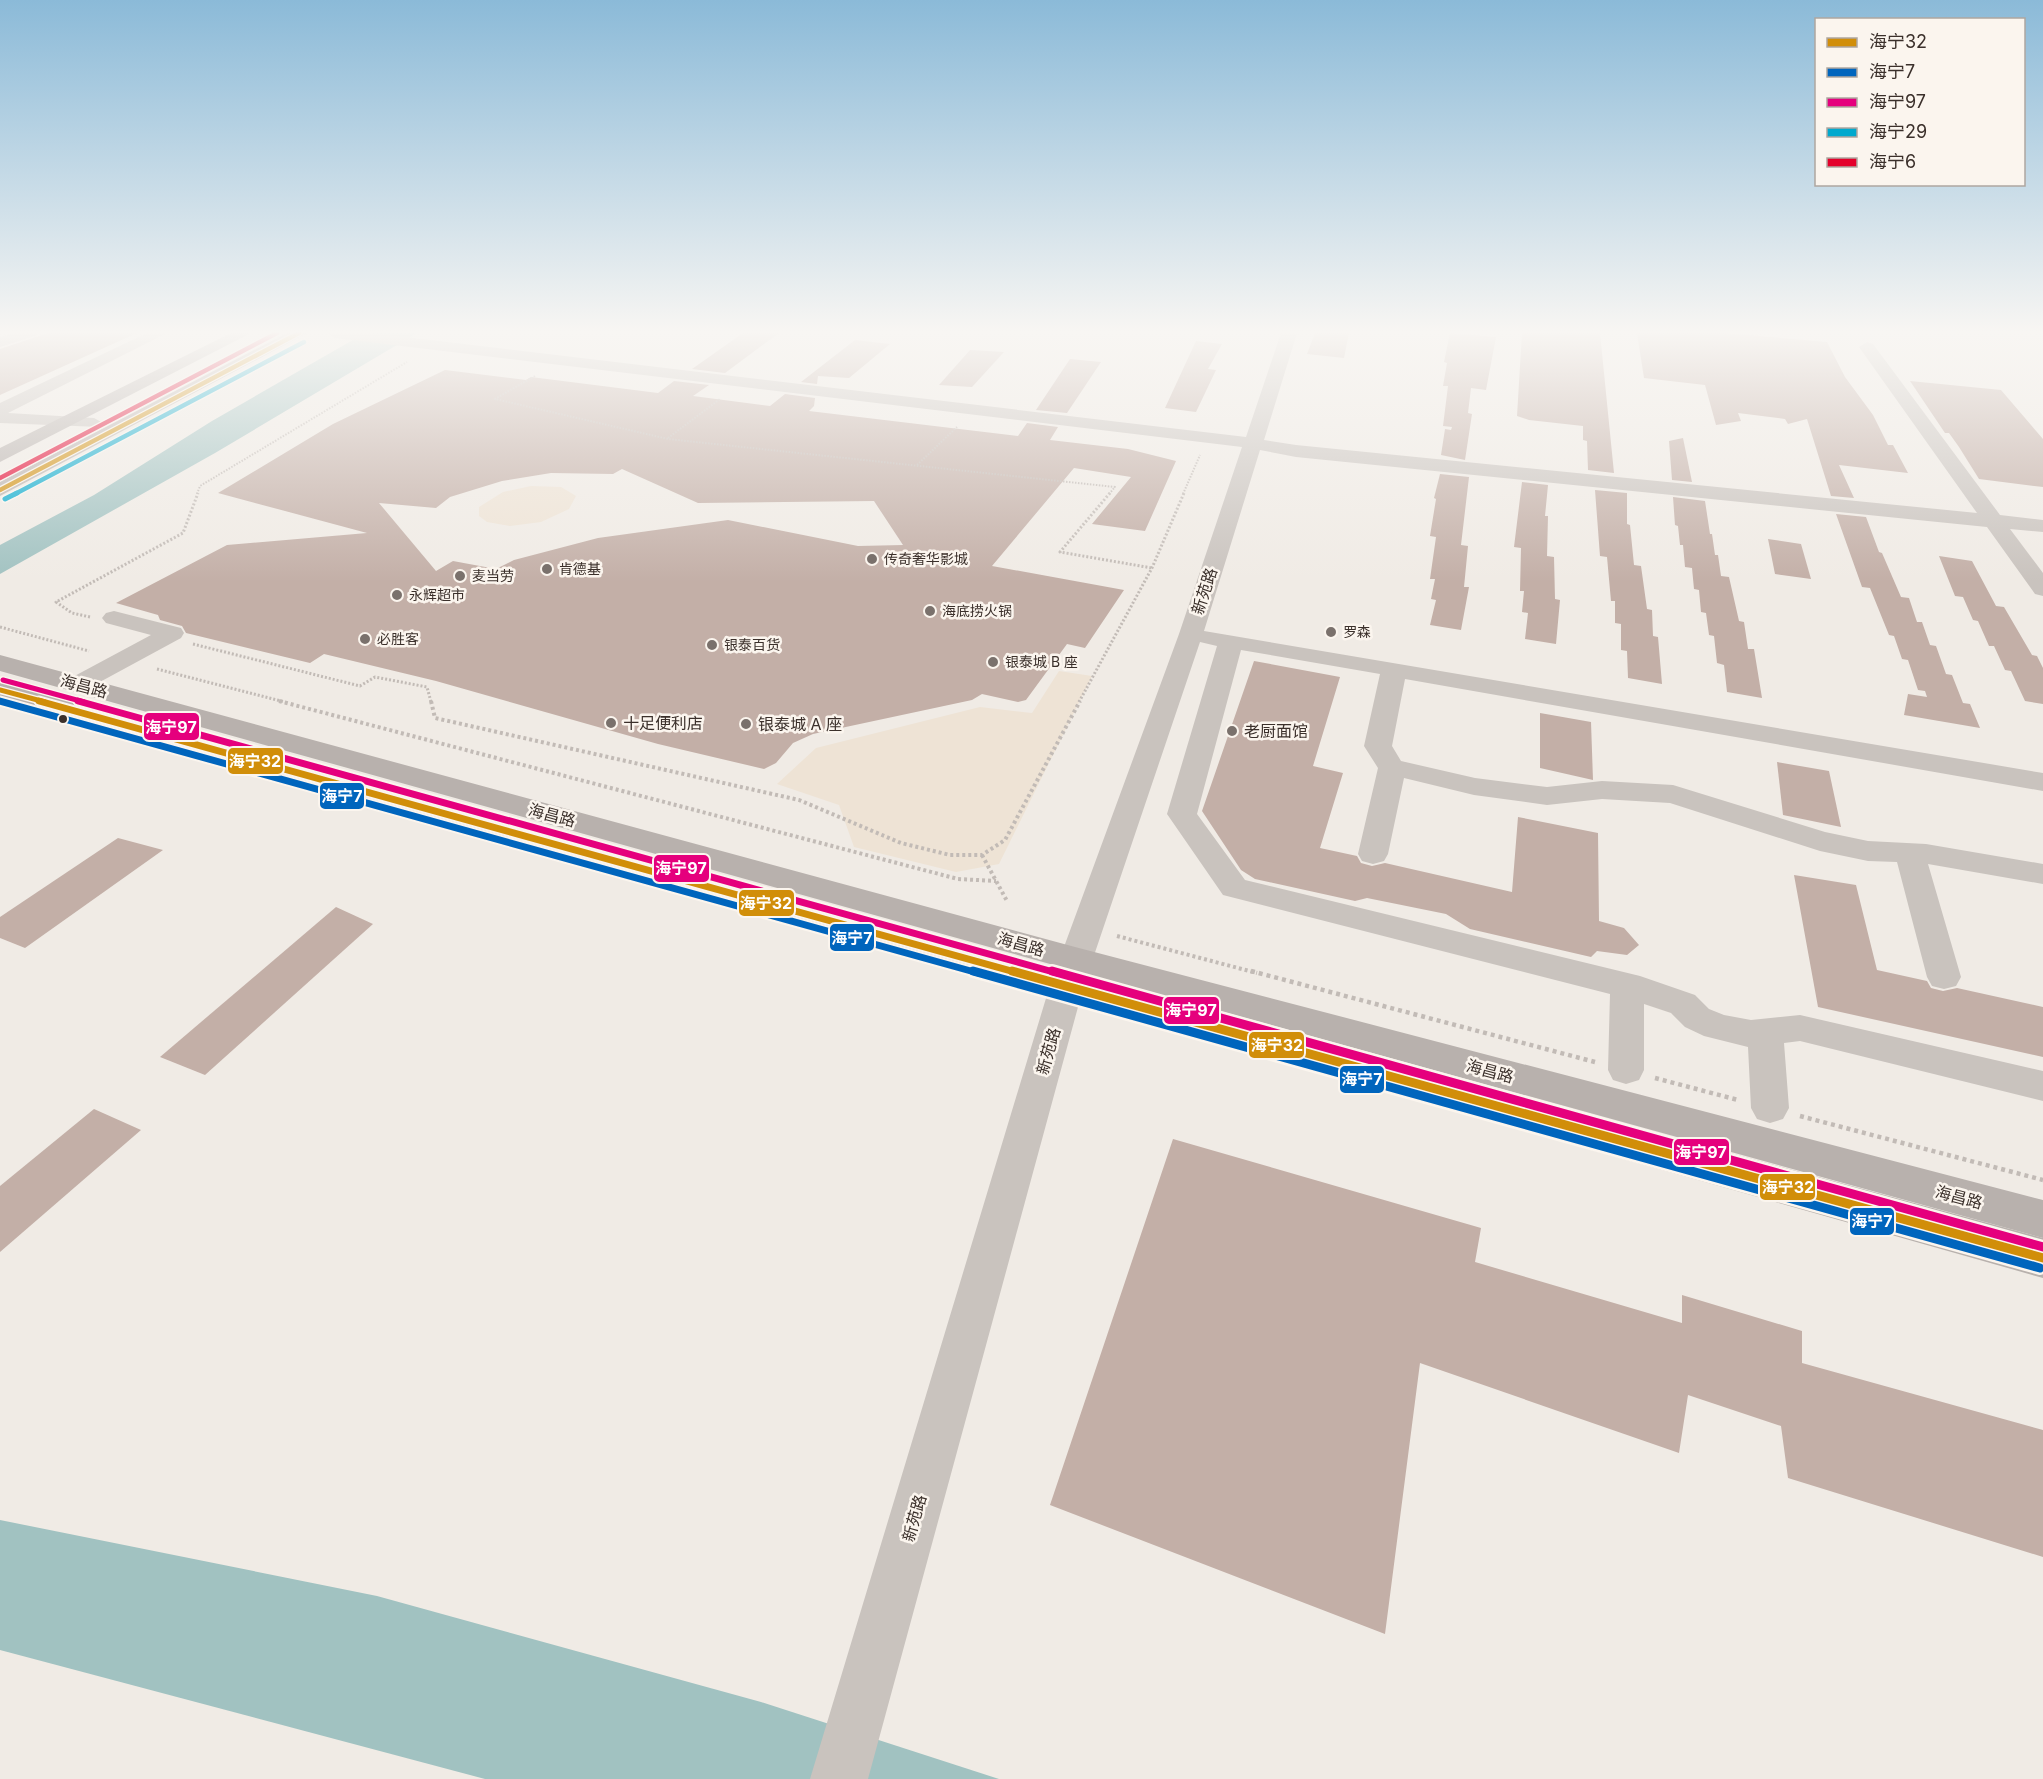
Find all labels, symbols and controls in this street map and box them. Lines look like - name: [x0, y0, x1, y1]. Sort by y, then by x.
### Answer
- legend: [1815, 18, 2025, 186]
- text: 海宁32: [1869, 31, 1927, 52]
- text: 海宁7: [1869, 61, 1915, 82]
- text: 海宁97: [1869, 91, 1926, 112]
- text: 海宁29: [1869, 121, 1927, 142]
- text: 海宁6: [1869, 151, 1916, 172]
- place label: 传奇奢华影城: [884, 550, 968, 567]
- marker: 传奇奢华影城: [865, 552, 879, 566]
- place label: 肯德基: [559, 560, 601, 577]
- marker: 肯德基: [540, 562, 554, 576]
- street label: 新苑路: [1187, 565, 1221, 617]
- place label: 麦当劳: [472, 567, 514, 584]
- marker: 麦当劳: [453, 569, 467, 583]
- place label: 永辉超市: [409, 586, 465, 603]
- marker: 永辉超市: [390, 588, 404, 602]
- place label: 海底捞火锅: [942, 602, 1012, 619]
- marker: 海底捞火锅: [923, 604, 937, 618]
- place label: 罗森: [1343, 623, 1371, 640]
- marker: 罗森: [1324, 625, 1338, 639]
- place label: 必胜客: [377, 630, 419, 647]
- marker: 必胜客: [358, 632, 372, 646]
- place label: 银泰百货: [724, 636, 780, 653]
- marker: 银泰百货: [705, 638, 719, 652]
- place label: 银泰城 B 座: [1005, 653, 1078, 670]
- marker: 银泰城 B 座: [986, 655, 1000, 669]
- street label: 海昌路: [58, 670, 110, 702]
- line badge: 海宁97: [143, 712, 200, 741]
- unlabelled marker: [57, 713, 69, 725]
- place label: 十足便利店: [623, 713, 703, 733]
- place label: 银泰城 A 座: [758, 714, 842, 734]
- marker: 十足便利店: [604, 716, 618, 730]
- text: 海宁97: [145, 717, 197, 737]
- marker: 银泰城 A 座: [739, 717, 753, 731]
- place label: 老厨面馆: [1244, 721, 1308, 741]
- marker: 老厨面馆: [1225, 724, 1239, 738]
- line badge: 海宁32: [227, 747, 284, 775]
- text: 海宁32: [229, 751, 281, 771]
- line badge: 海宁7: [319, 782, 365, 810]
- text: 海宁7: [321, 786, 363, 806]
- street label: 海昌路: [526, 799, 578, 831]
- line badge: 海宁97: [653, 854, 710, 883]
- text: 海宁97: [655, 858, 707, 878]
- line badge: 海宁32: [738, 889, 795, 917]
- text: 海宁32: [740, 893, 792, 913]
- line badge: 海宁7: [829, 923, 875, 952]
- text: 海宁7: [831, 928, 873, 948]
- street label: 海昌路: [995, 928, 1047, 960]
- line badge: 海宁97: [1163, 996, 1220, 1025]
- text: 海宁97: [1165, 1000, 1217, 1020]
- street label: 新苑路: [1032, 1025, 1064, 1077]
- line badge: 海宁32: [1248, 1031, 1305, 1059]
- text: 海宁32: [1251, 1035, 1303, 1055]
- street label: 海昌路: [1464, 1055, 1516, 1087]
- line badge: 海宁7: [1339, 1065, 1385, 1094]
- text: 海宁7: [1341, 1069, 1383, 1089]
- line badge: 海宁97: [1673, 1138, 1730, 1166]
- text: 海宁97: [1675, 1142, 1727, 1162]
- line badge: 海宁32: [1759, 1173, 1816, 1201]
- text: 海宁32: [1762, 1177, 1814, 1197]
- street label: 海昌路: [1933, 1181, 1985, 1213]
- line badge: 海宁7: [1849, 1207, 1895, 1236]
- text: 海宁7: [1851, 1211, 1893, 1231]
- street label: 新苑路: [898, 1492, 930, 1544]

